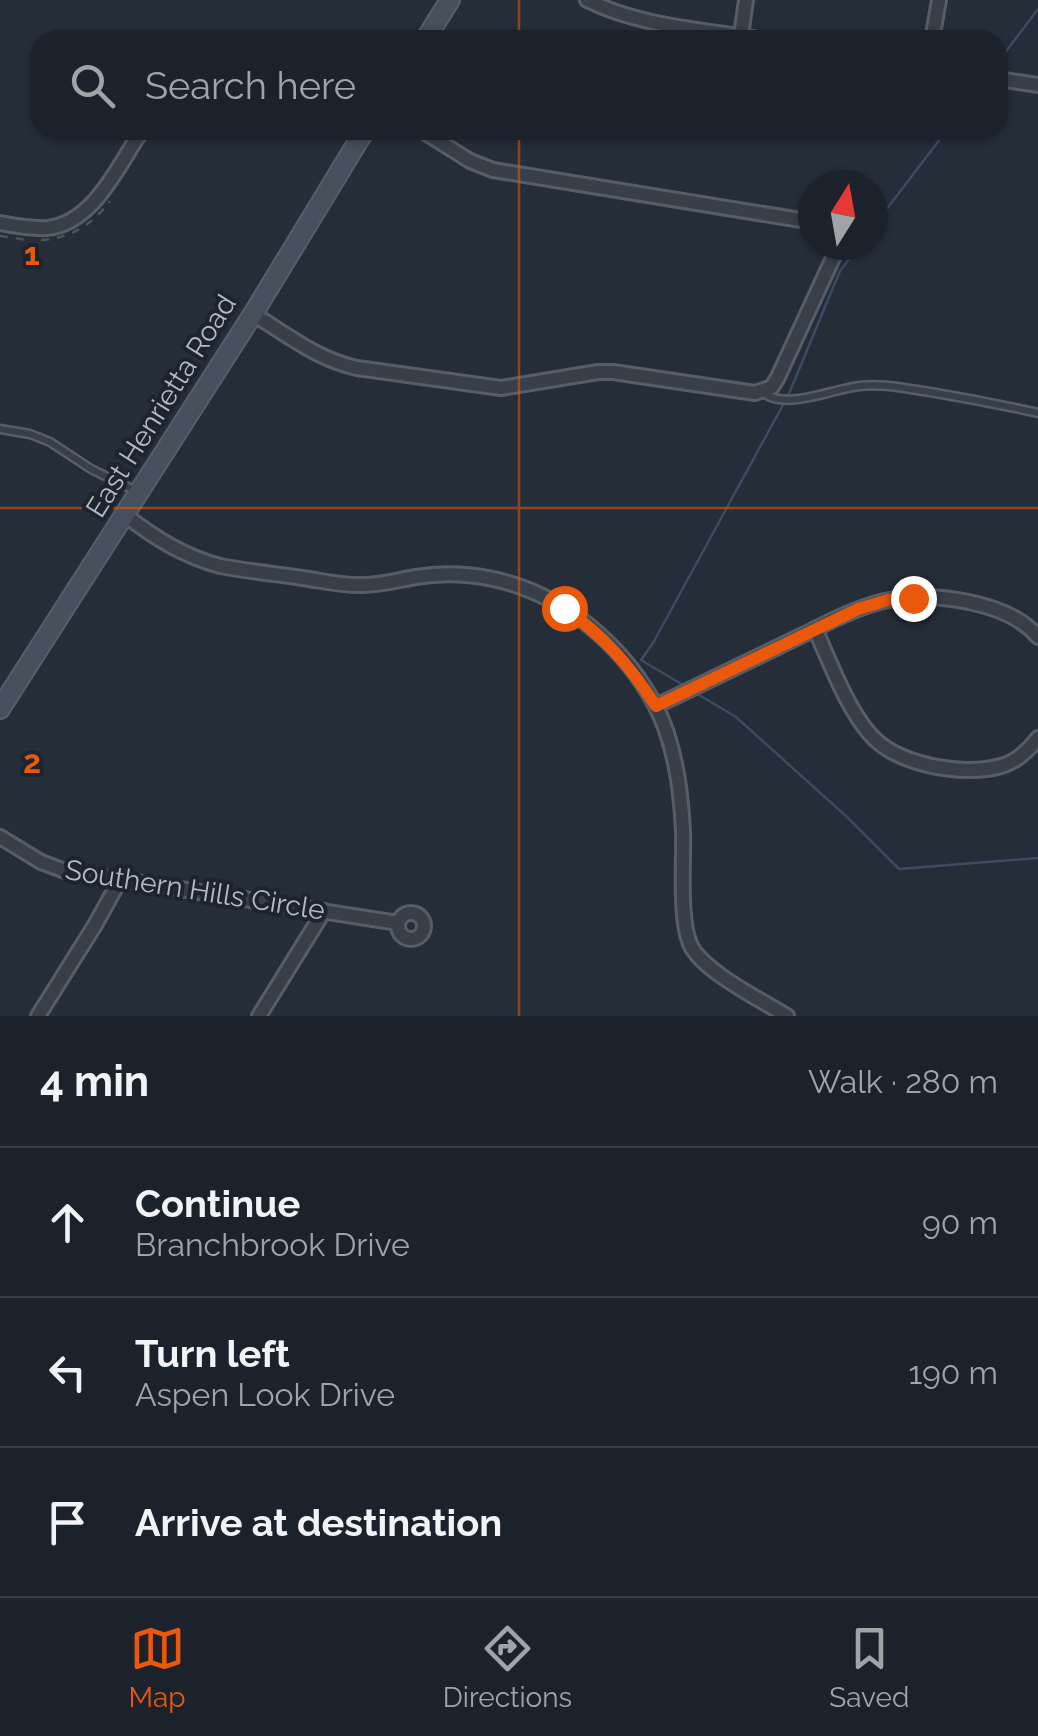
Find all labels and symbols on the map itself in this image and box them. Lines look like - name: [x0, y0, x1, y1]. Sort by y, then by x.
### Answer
- north arrow: [798, 170, 888, 260]
- text: 1: [24, 235, 40, 272]
- street label: East Henrietta Road: [79, 289, 243, 523]
- route end: [891, 576, 937, 622]
- route start: [542, 586, 588, 632]
- text: 2: [23, 743, 41, 780]
- street label: Southern Hills Circle: [63, 853, 327, 927]

